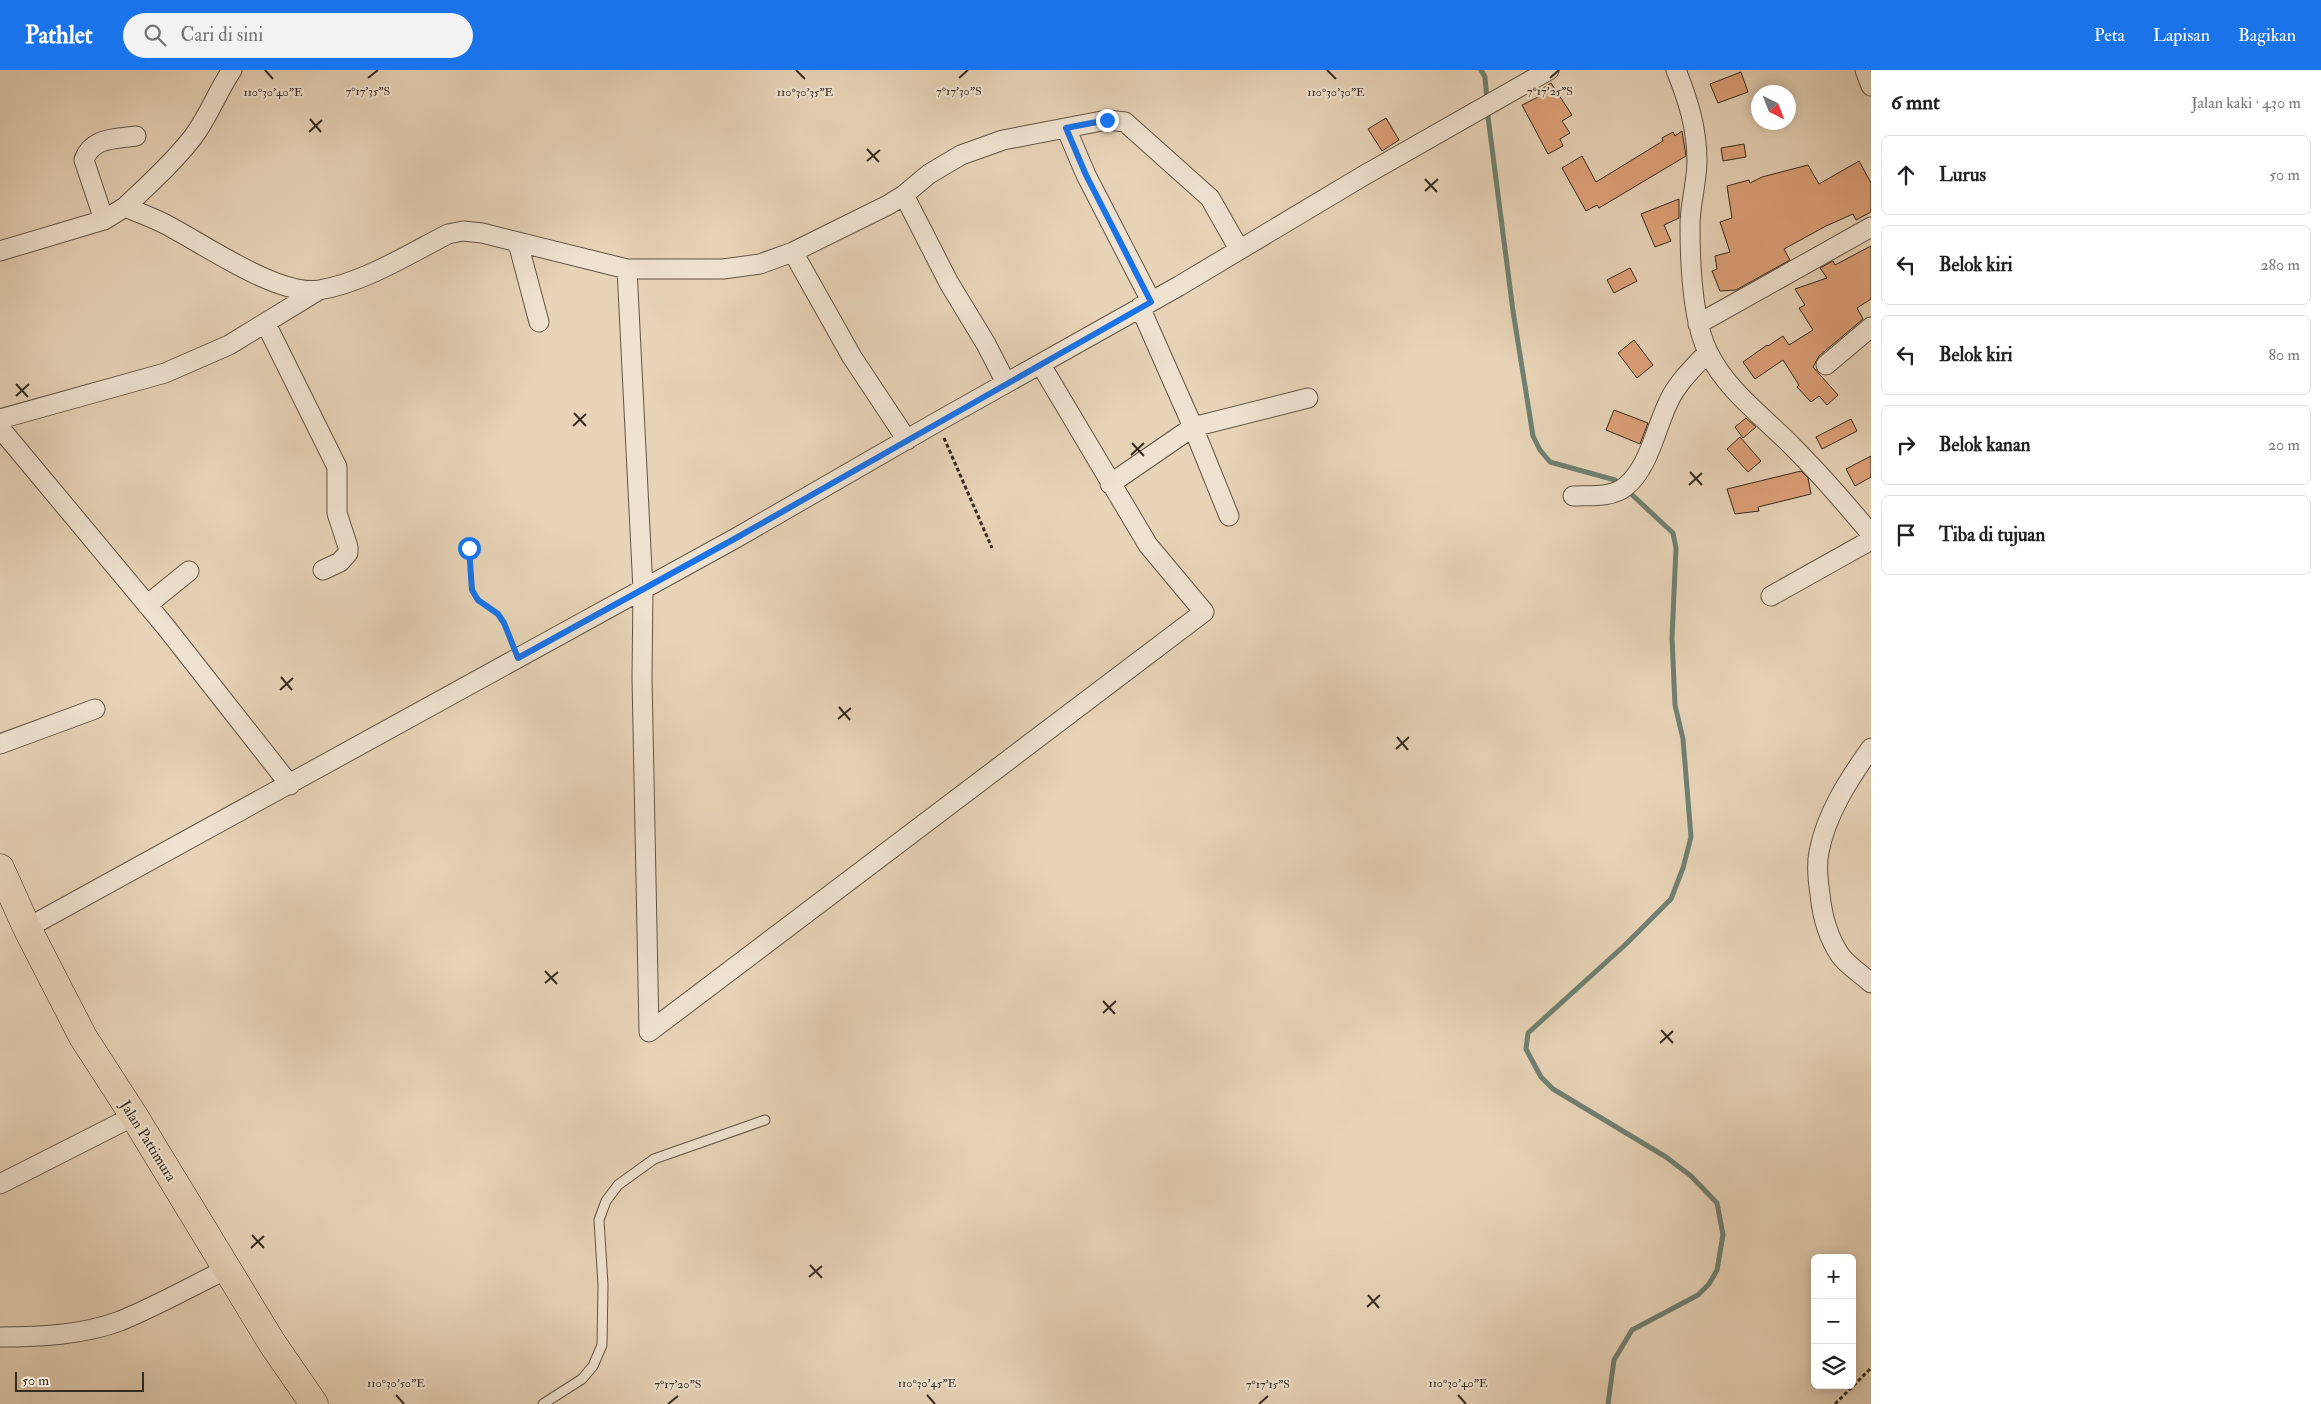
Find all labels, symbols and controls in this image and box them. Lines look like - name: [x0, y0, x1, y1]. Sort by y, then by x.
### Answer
- search box: [123, 13, 473, 58]
- text: Pathlet: [25, 20, 93, 51]
- icon: search: [141, 21, 169, 49]
- text: Cari di sini: [181, 23, 263, 47]
- text: Peta: [2094, 24, 2125, 47]
- text: Lapisan: [2153, 24, 2210, 47]
- text: Bagikan: [2238, 24, 2296, 47]
- text: 7°17'35"S: [346, 84, 390, 99]
- text: 7°17'30"S: [936, 84, 982, 99]
- text: 7°17'25"S: [1527, 84, 1573, 99]
- text: 110°30'40"E: [243, 85, 303, 100]
- text: 110°30'35"E: [777, 85, 834, 100]
- text: 110°30'30"E: [1307, 85, 1365, 100]
- north arrow: [1751, 85, 1796, 130]
- text: 6 mnt: [1891, 89, 1940, 116]
- text: Jalan kaki · 430 m: [2191, 93, 2301, 113]
- route end: [1096, 109, 1119, 132]
- icon: ahead: [1892, 161, 1920, 189]
- text: Lurus: [1939, 163, 1986, 187]
- text: 50 m: [2269, 165, 2300, 185]
- icon: left: [1892, 251, 1920, 279]
- text: Belok kiri: [1939, 253, 2013, 277]
- text: 280 m: [2260, 255, 2300, 275]
- icon: left: [1892, 341, 1920, 369]
- text: Belok kiri: [1939, 343, 2013, 367]
- text: 80 m: [2269, 345, 2300, 365]
- icon: right: [1892, 431, 1920, 459]
- text: Belok kanan: [1939, 433, 2030, 457]
- text: 20 m: [2268, 435, 2300, 455]
- icon: arrive: [1892, 521, 1920, 549]
- text: Tiba di tujuan: [1939, 523, 2045, 547]
- route start: [458, 537, 481, 560]
- street label: Jalan Pattimura: [114, 1096, 181, 1186]
- map controls: [1811, 1254, 1856, 1389]
- button: +: [1811, 1254, 1856, 1299]
- button: −: [1811, 1299, 1856, 1344]
- button: layers: [1811, 1344, 1856, 1389]
- scale bar: [15, 1369, 144, 1392]
- text: 50 m: [22, 1372, 49, 1389]
- text: 110°30'50"E: [367, 1376, 425, 1391]
- text: 110°30'45"E: [898, 1376, 957, 1391]
- text: 110°30'40"E: [1428, 1376, 1488, 1391]
- text: 7°17'20"S: [655, 1377, 701, 1392]
- text: 7°17'15"S: [1246, 1377, 1290, 1392]

